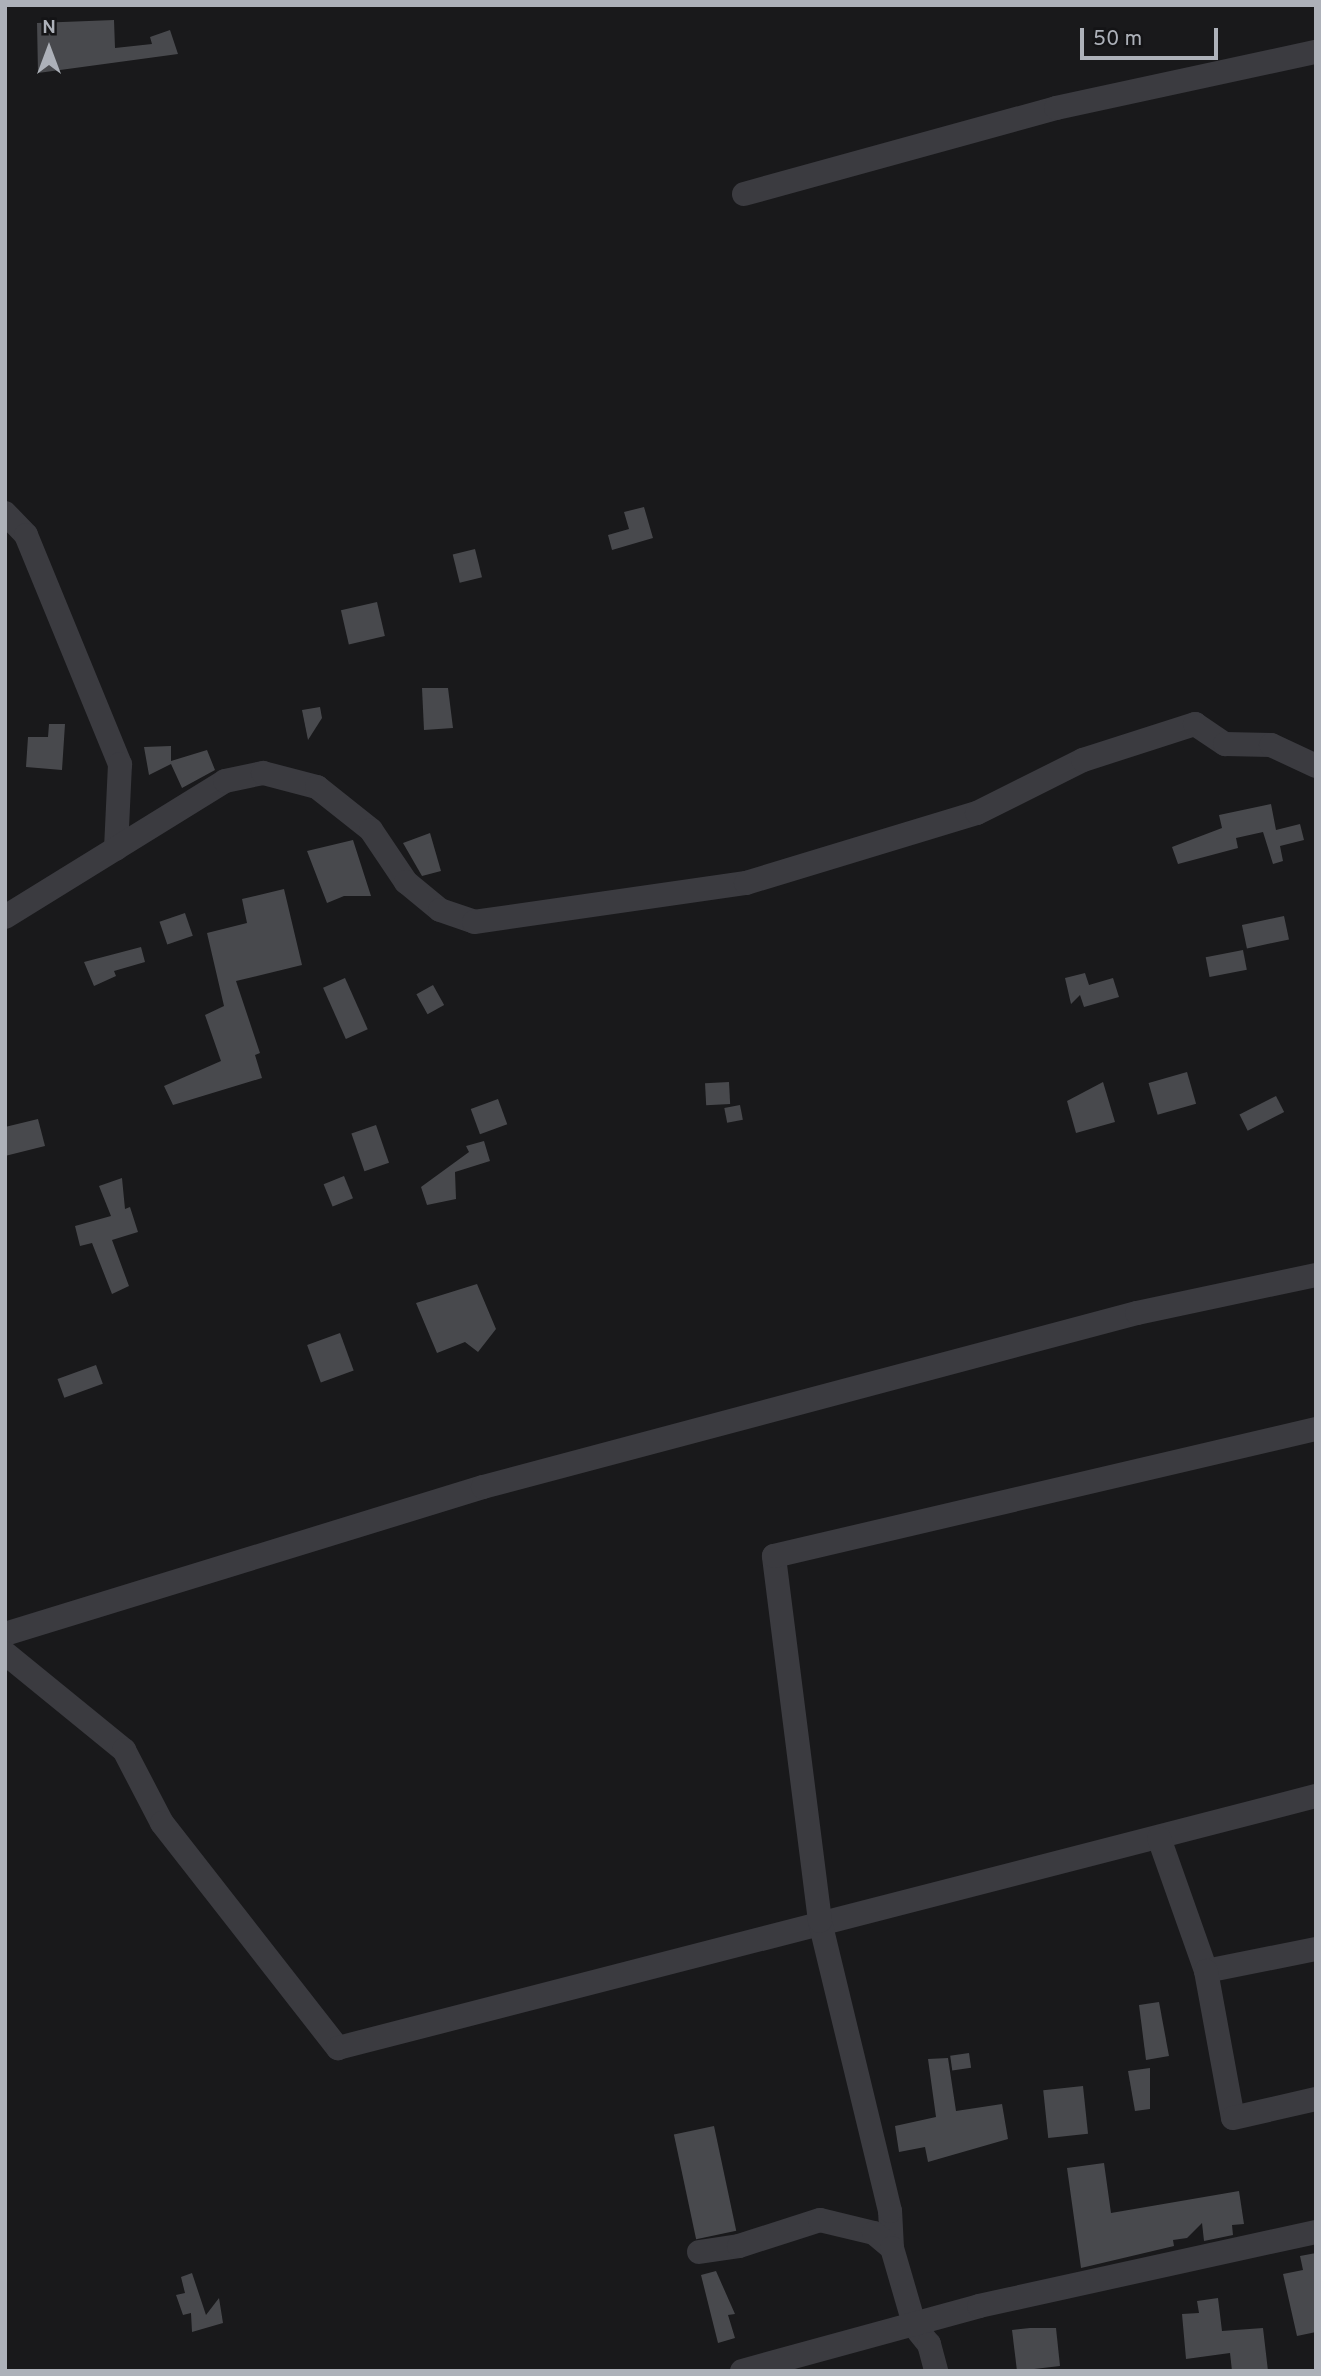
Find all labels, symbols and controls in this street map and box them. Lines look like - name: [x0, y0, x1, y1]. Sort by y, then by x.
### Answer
- north arrow: [14, 14, 84, 84]
- scale bar: [1083, 14, 1221, 58]
- text: N: [42, 16, 56, 40]
- text: 50 m: [1093, 26, 1142, 53]

